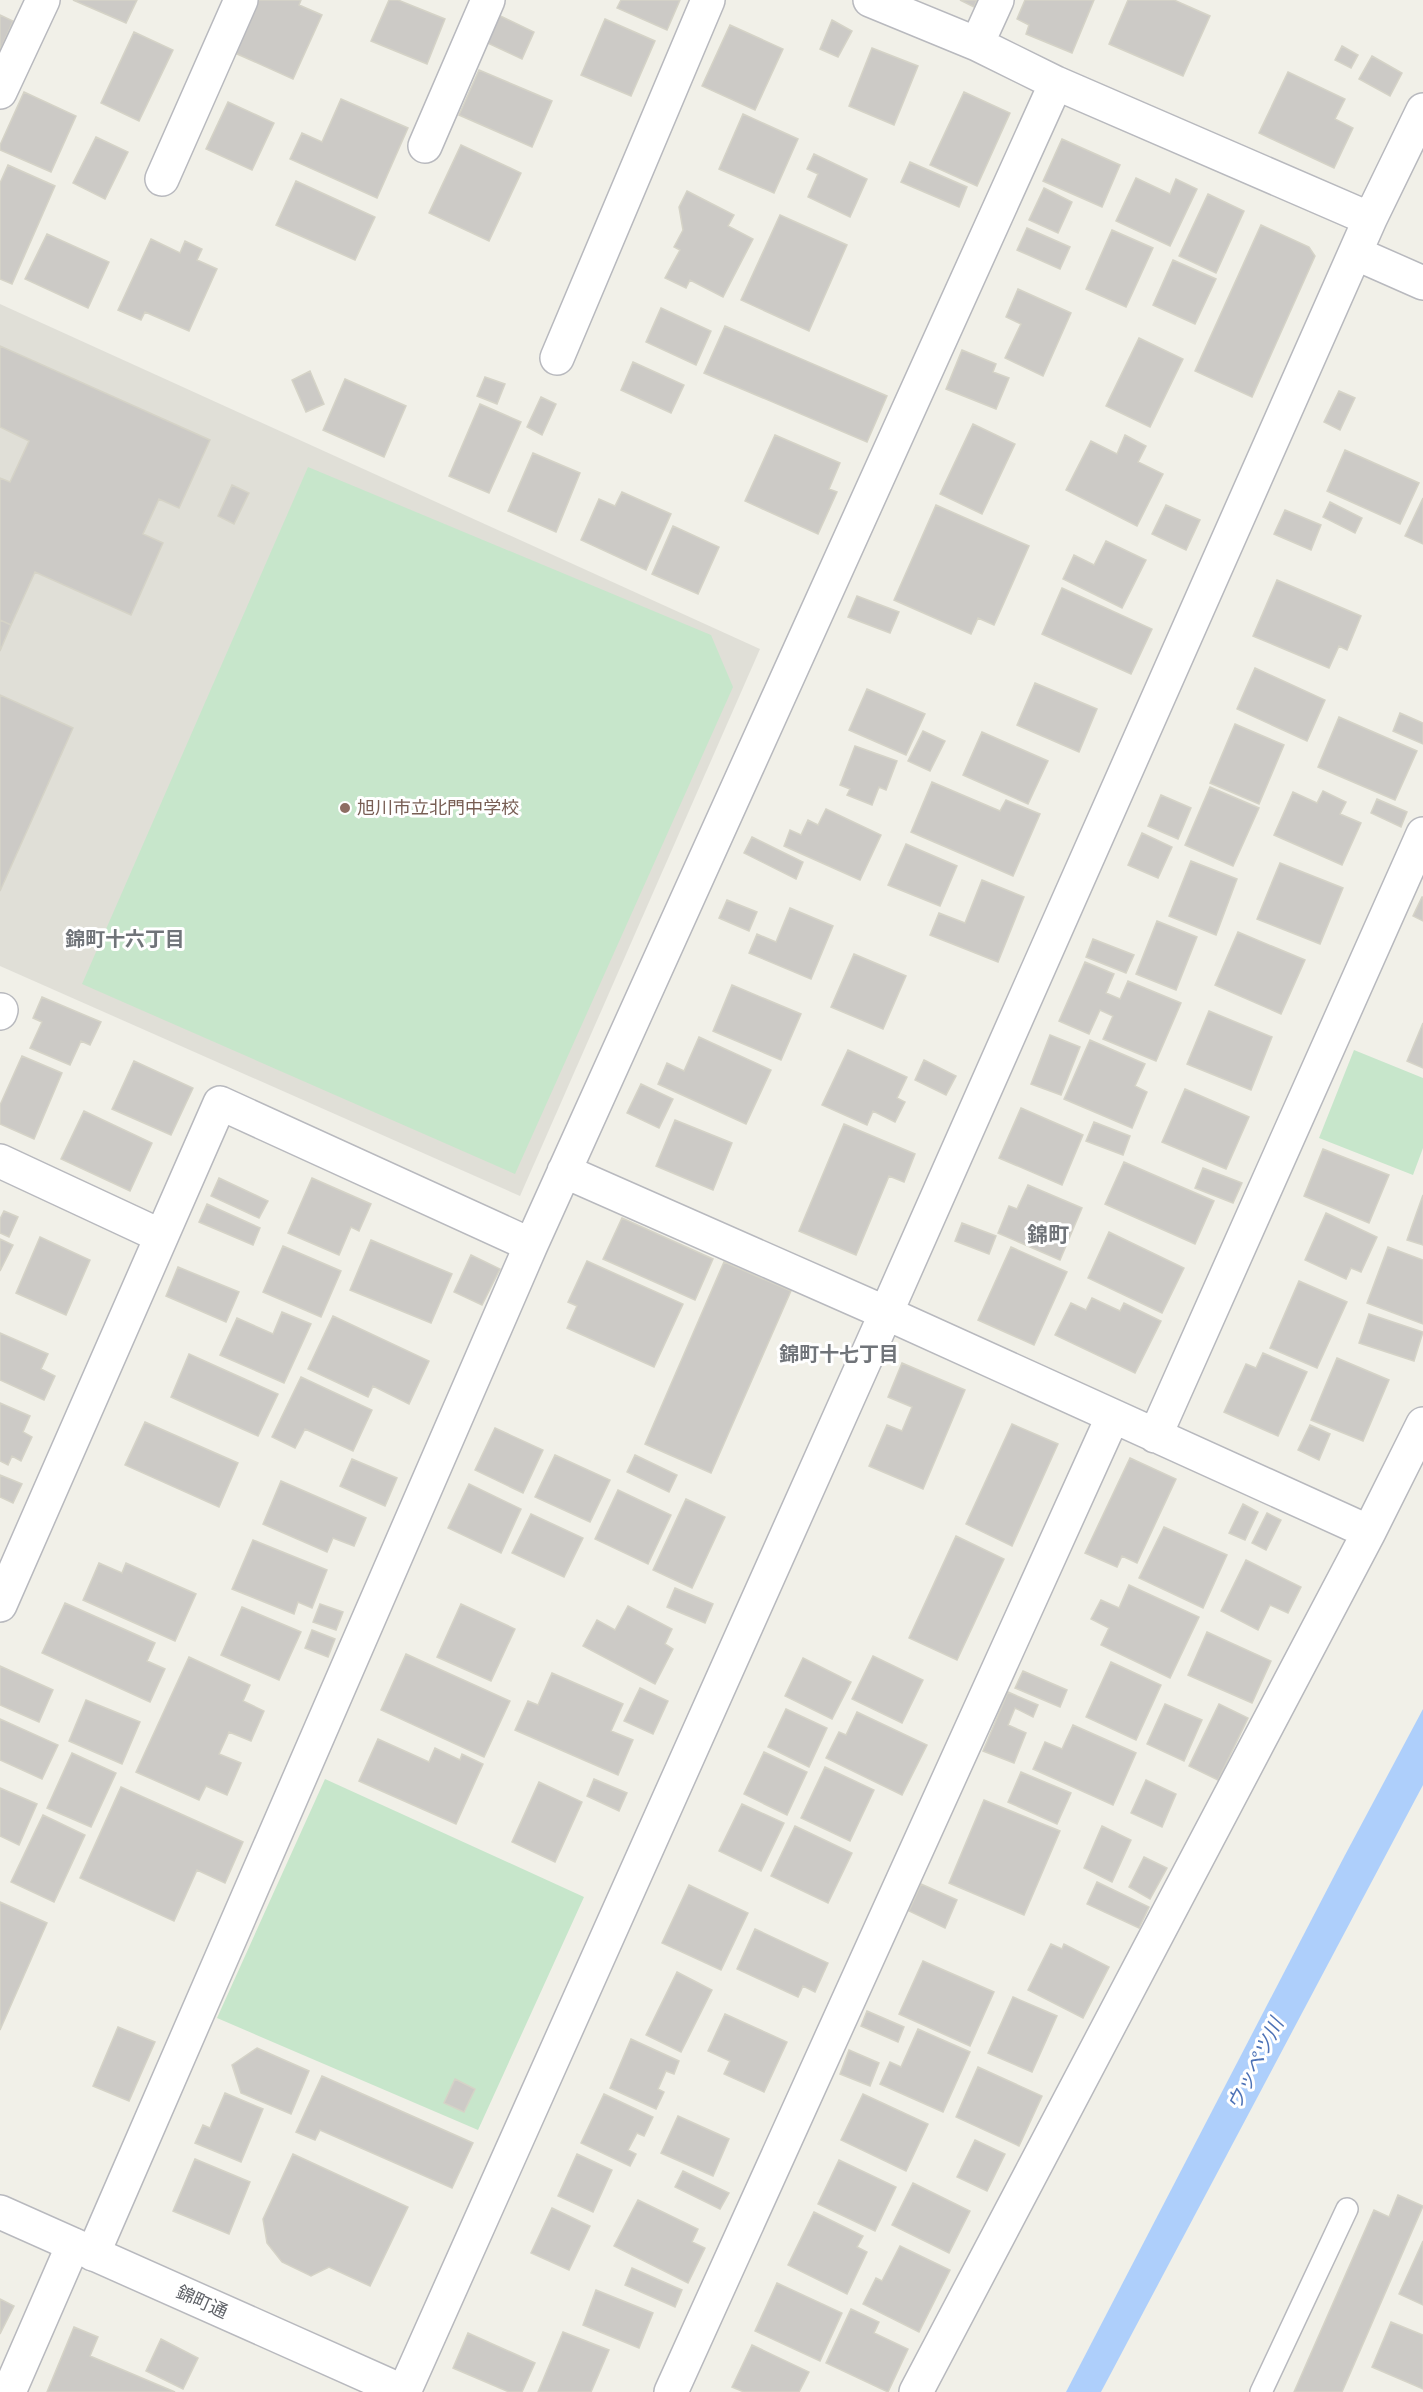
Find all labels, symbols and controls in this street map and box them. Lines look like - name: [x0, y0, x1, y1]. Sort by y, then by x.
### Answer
- place label: 旭川市立北門中学校: [357, 798, 519, 818]
- marker: 旭川市立北門中学校: [338, 801, 352, 815]
- district label: 錦町十六丁目: [65, 928, 185, 950]
- district label: 錦町: [1027, 1223, 1069, 1246]
- district label: 錦町十七丁目: [779, 1343, 899, 1365]
- water label: ウッペツ川: [1222, 2013, 1288, 2114]
- street label: 錦町通: [173, 2282, 231, 2322]

